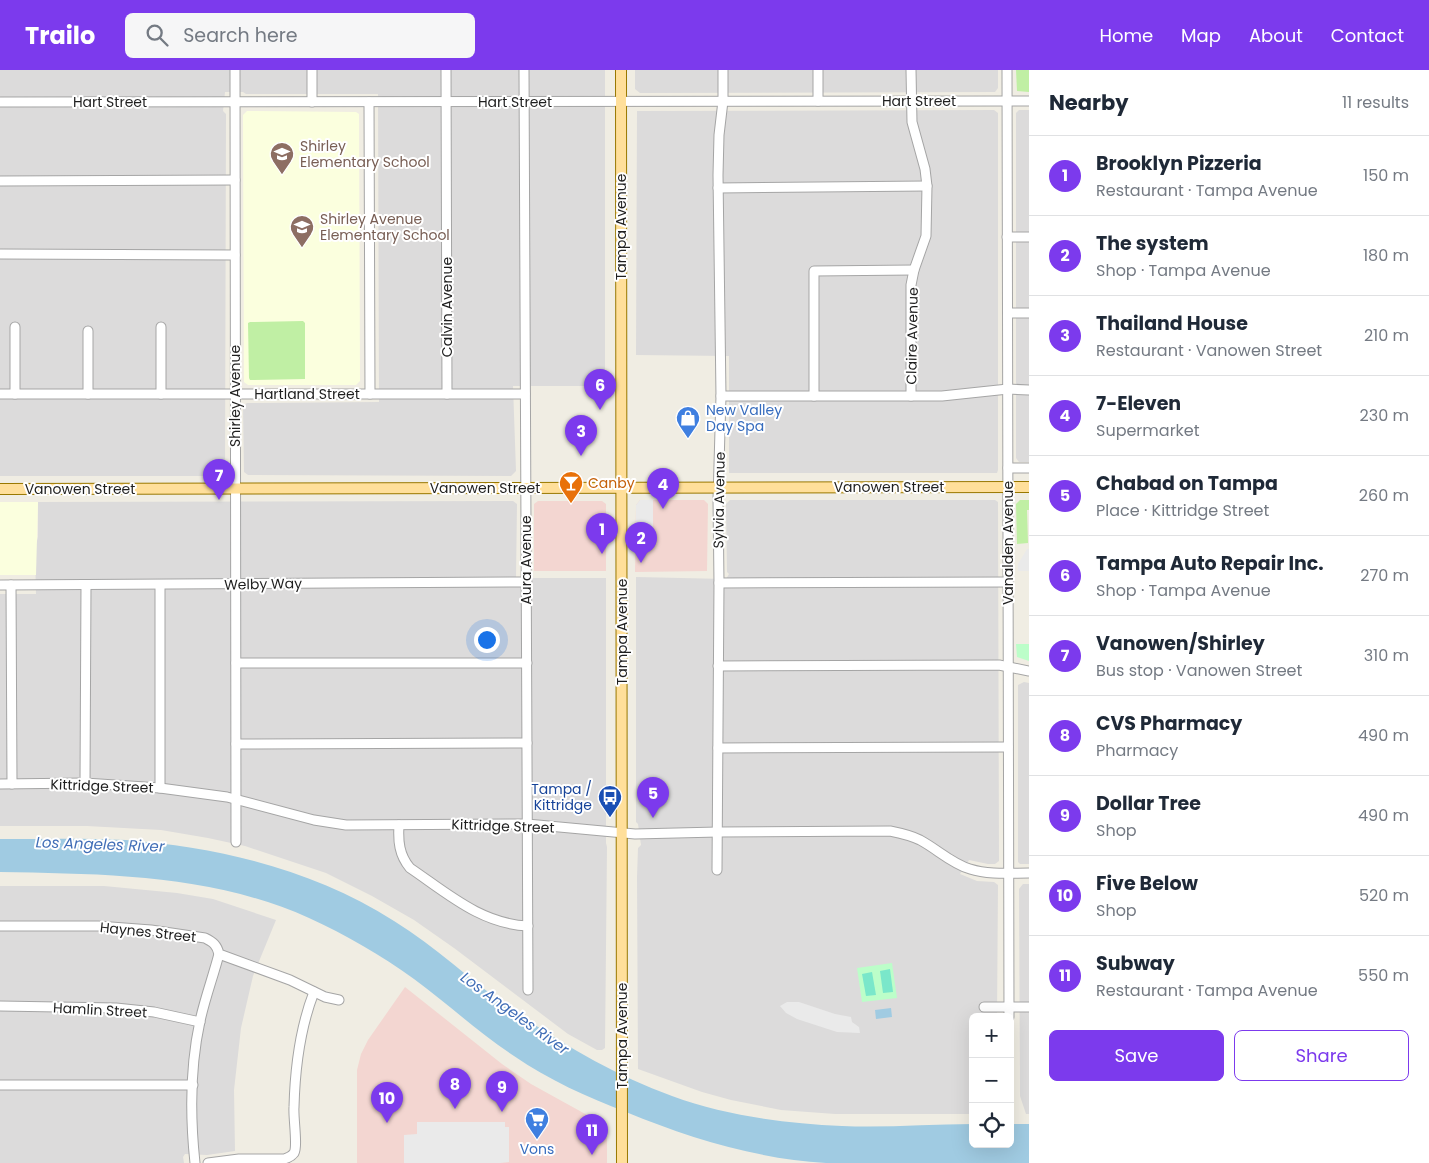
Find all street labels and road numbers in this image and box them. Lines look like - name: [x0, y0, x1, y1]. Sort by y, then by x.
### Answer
- street label: Hart Street: [882, 91, 956, 111]
- street label: Hart Street: [73, 92, 147, 112]
- street label: Hart Street: [478, 92, 552, 112]
- street label: Tampa Avenue: [611, 173, 631, 280]
- street label: Calvin Avenue: [437, 257, 457, 357]
- street label: Claire Avenue: [901, 287, 923, 385]
- street label: Shirley Avenue: [225, 345, 245, 447]
- street label: Hartland Street: [254, 384, 360, 404]
- street label: Sylvia Avenue: [708, 451, 730, 548]
- street label: Vanowen Street: [834, 477, 944, 497]
- street label: Vanowen Street: [430, 478, 540, 498]
- street label: Vanowen Street: [25, 479, 135, 499]
- street label: Vanalden Avenue: [998, 481, 1018, 605]
- street label: Aura Avenue: [516, 515, 536, 605]
- street label: Welby Way: [224, 573, 302, 595]
- street label: Tampa Avenue: [612, 578, 632, 685]
- street label: Kittridge Street: [50, 774, 154, 798]
- street label: Kittridge Street: [451, 814, 555, 838]
- street label: Haynes Street: [99, 917, 197, 947]
- street label: Tampa Avenue: [612, 982, 632, 1089]
- street label: Hamlin Street: [52, 998, 148, 1022]

